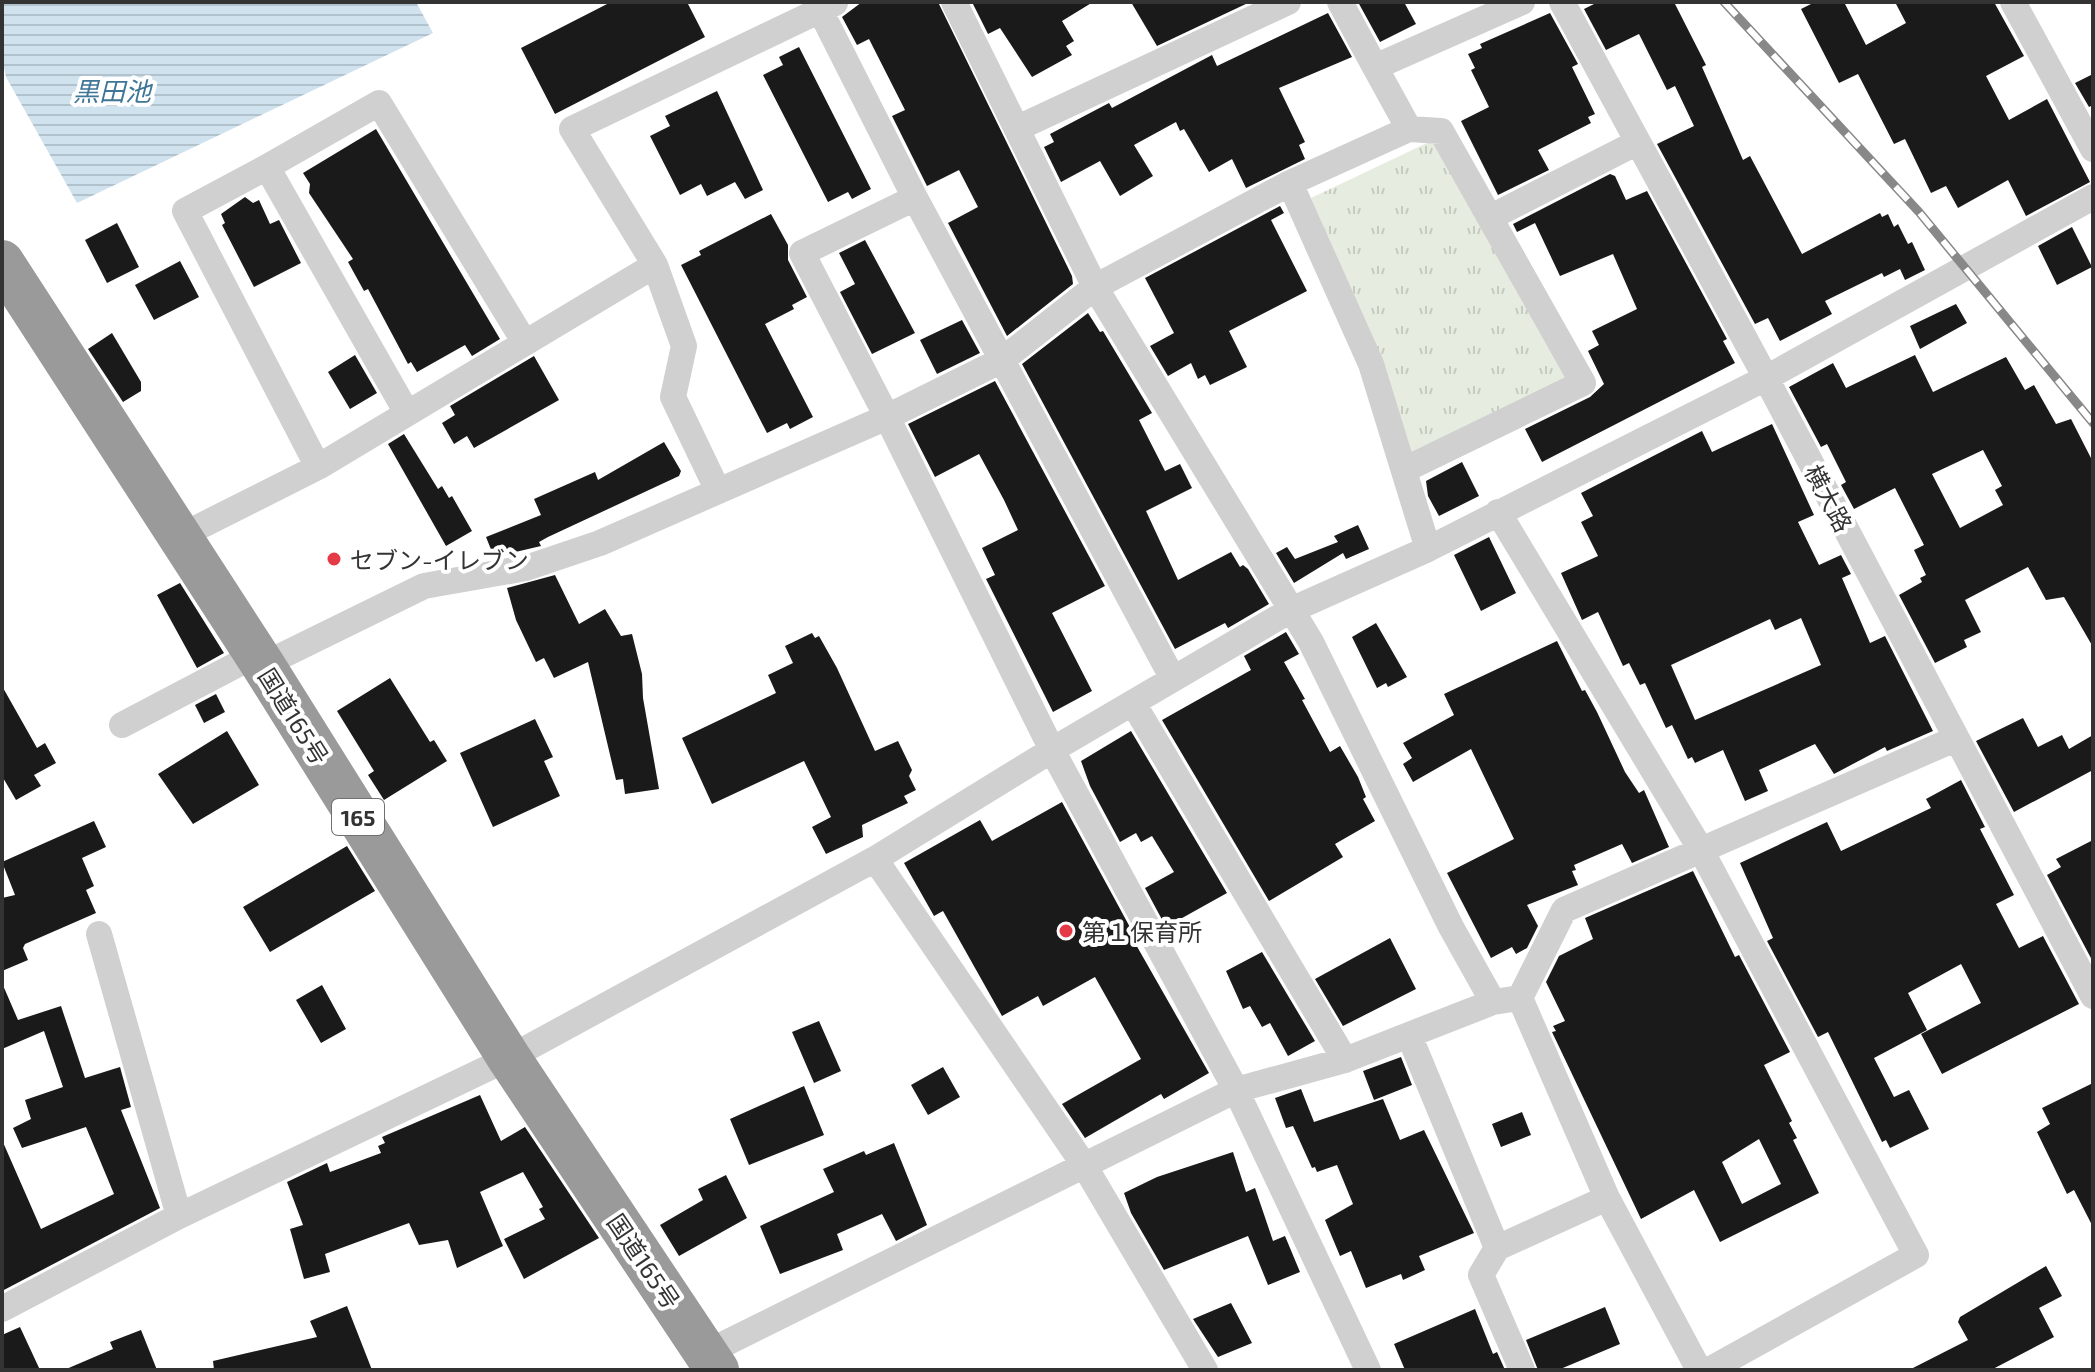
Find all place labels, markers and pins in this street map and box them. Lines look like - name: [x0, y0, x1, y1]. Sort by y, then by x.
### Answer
- place label: セブン-イレブン: [350, 545, 529, 574]
- marker: セブン-イレブン: [325, 550, 343, 568]
- place label: 第１保育所: [1082, 917, 1202, 946]
- marker: 第１保育所: [1057, 922, 1075, 940]

